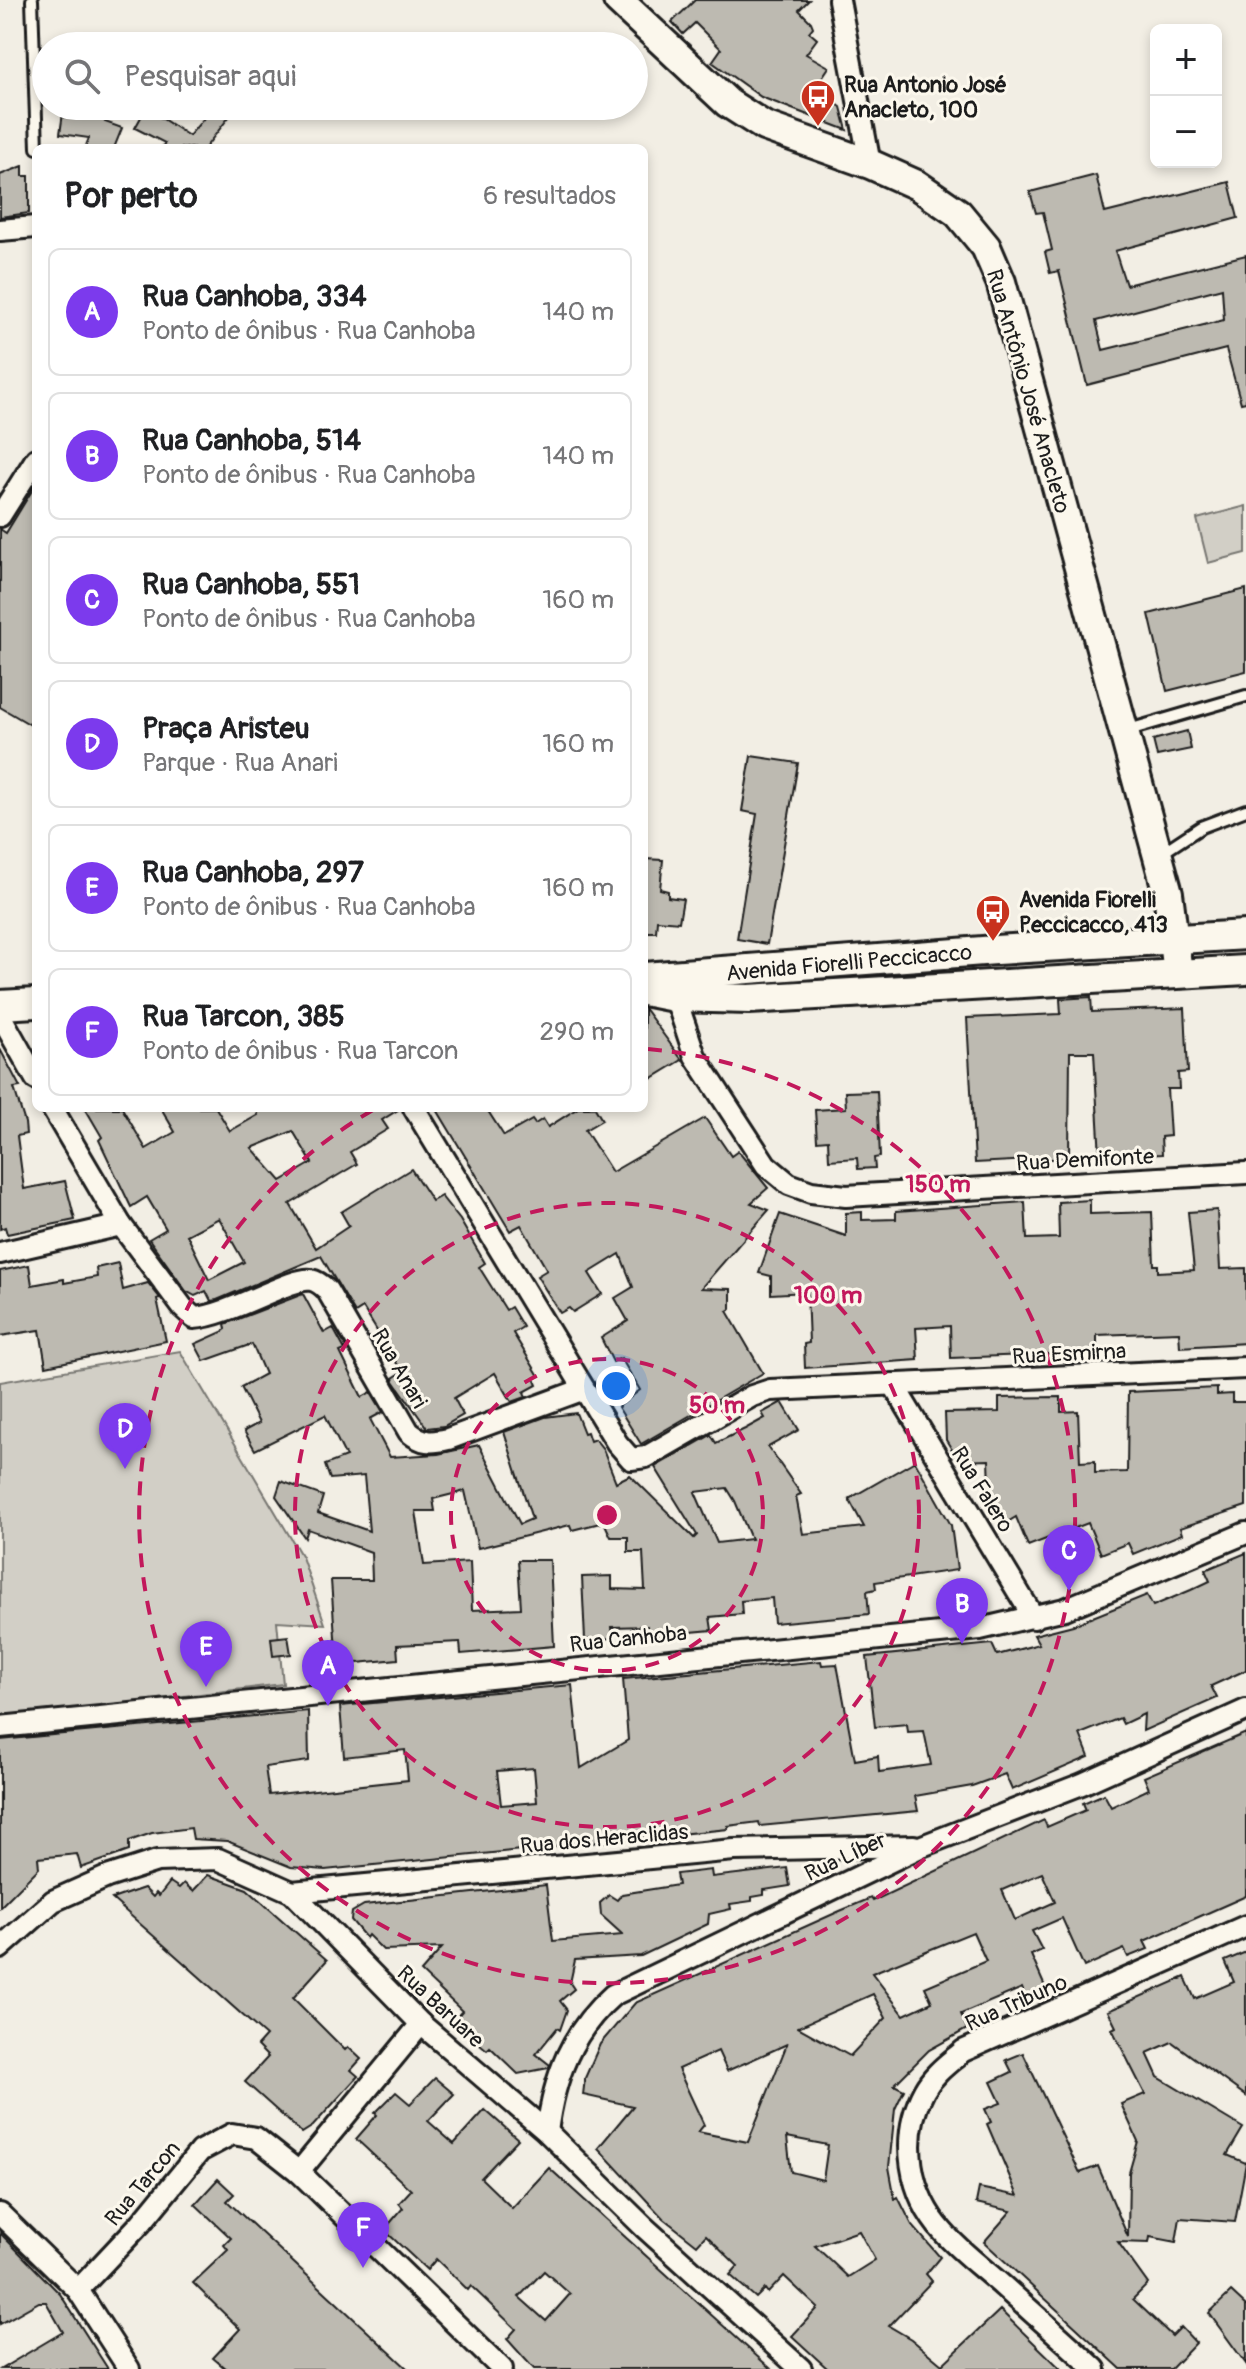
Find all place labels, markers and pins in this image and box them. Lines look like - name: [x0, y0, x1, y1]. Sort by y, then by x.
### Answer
- place label: Rua Antonio José Anacleto, 100: [844, 71, 1007, 124]
- bus stop icon: Rua Antonio José Anacleto, 100: [799, 78, 837, 128]
- place label: Avenida Fiorelli Peccicacco, 413: [1019, 886, 1168, 939]
- bus stop icon: Avenida Fiorelli Peccicacco, 413: [974, 893, 1012, 943]
- pin: D: [99, 1403, 151, 1469]
- centre of rings: [593, 1501, 621, 1529]
- pin: C: [1043, 1525, 1095, 1591]
- pin: B: [936, 1578, 988, 1644]
- pin: E: [180, 1621, 232, 1687]
- pin: A: [302, 1640, 354, 1706]
- pin: F: [337, 2202, 389, 2268]

